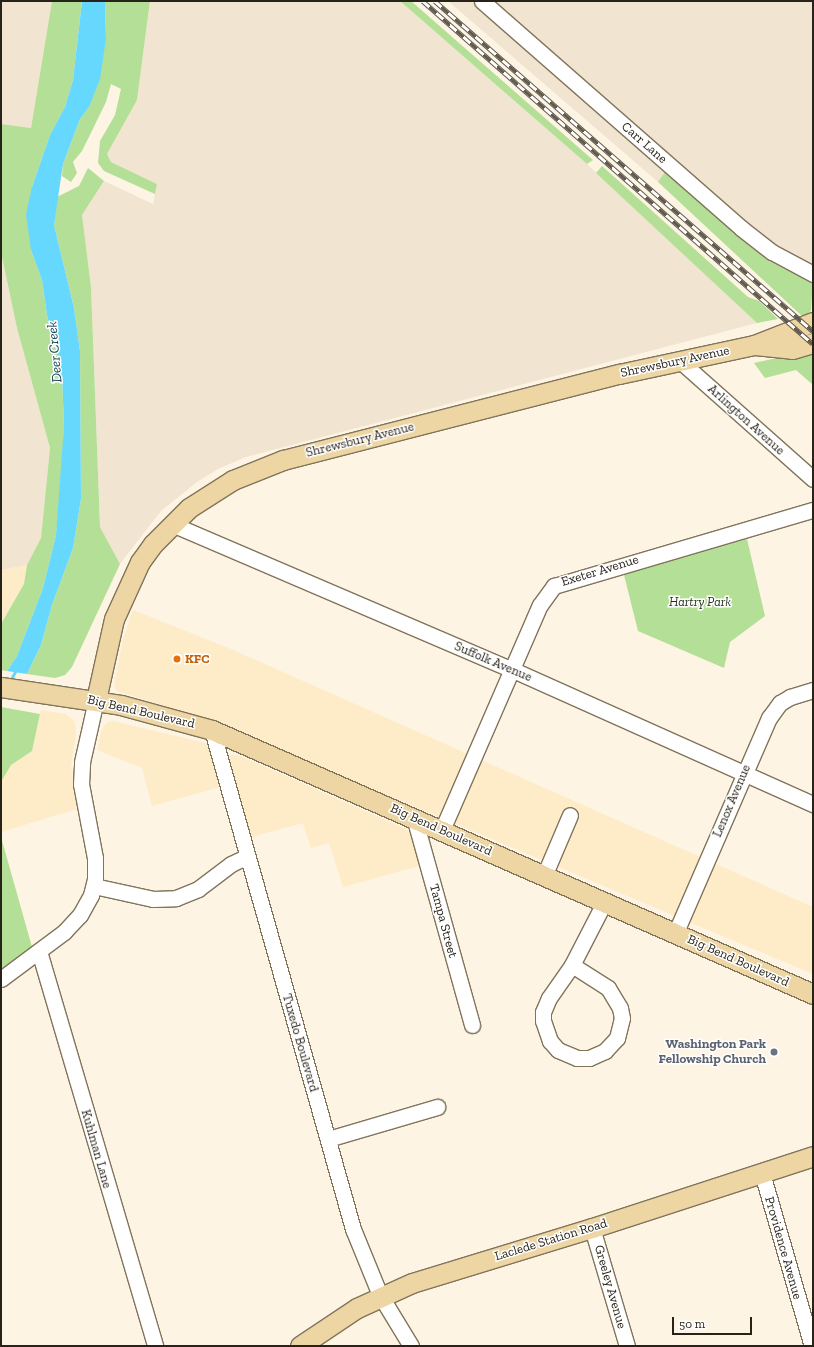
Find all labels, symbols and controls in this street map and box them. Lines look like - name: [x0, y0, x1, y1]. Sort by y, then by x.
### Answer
- street label: Carr Lane: [618, 119, 670, 167]
- water label: Deer Creek: [44, 321, 66, 383]
- street label: Shrewsbury Avenue: [619, 343, 731, 381]
- street label: Arlington Avenue: [704, 381, 788, 459]
- street label: Shrewsbury Avenue: [304, 419, 416, 461]
- street label: Exeter Avenue: [559, 552, 641, 590]
- park label: Hartry Park: [669, 594, 731, 610]
- street label: Suffolk Avenue: [452, 639, 534, 685]
- place label: KFC: [185, 651, 210, 667]
- marker: KFC: [172, 654, 182, 664]
- street label: Big Bend Boulevard: [86, 692, 196, 732]
- street label: Lenox Avenue: [710, 762, 754, 840]
- street label: Big Bend Boulevard: [388, 801, 494, 859]
- street label: Tampa Street: [426, 882, 460, 960]
- street label: Big Bend Boulevard: [685, 932, 791, 990]
- street label: Tuxedo Boulevard: [279, 992, 321, 1094]
- place label: Washington Park Fellowship Church: [659, 1037, 766, 1068]
- marker: Washington Park Fellowship Church: [769, 1047, 779, 1057]
- street label: Kuhlman Lane: [77, 1108, 115, 1190]
- street label: Providence Avenue: [761, 1195, 805, 1301]
- street label: Laclede Station Road: [493, 1215, 609, 1265]
- street label: Greeley Avenue: [591, 1243, 629, 1331]
- scale bar: [674, 1309, 754, 1335]
- text: 50 m: [679, 1317, 705, 1331]

